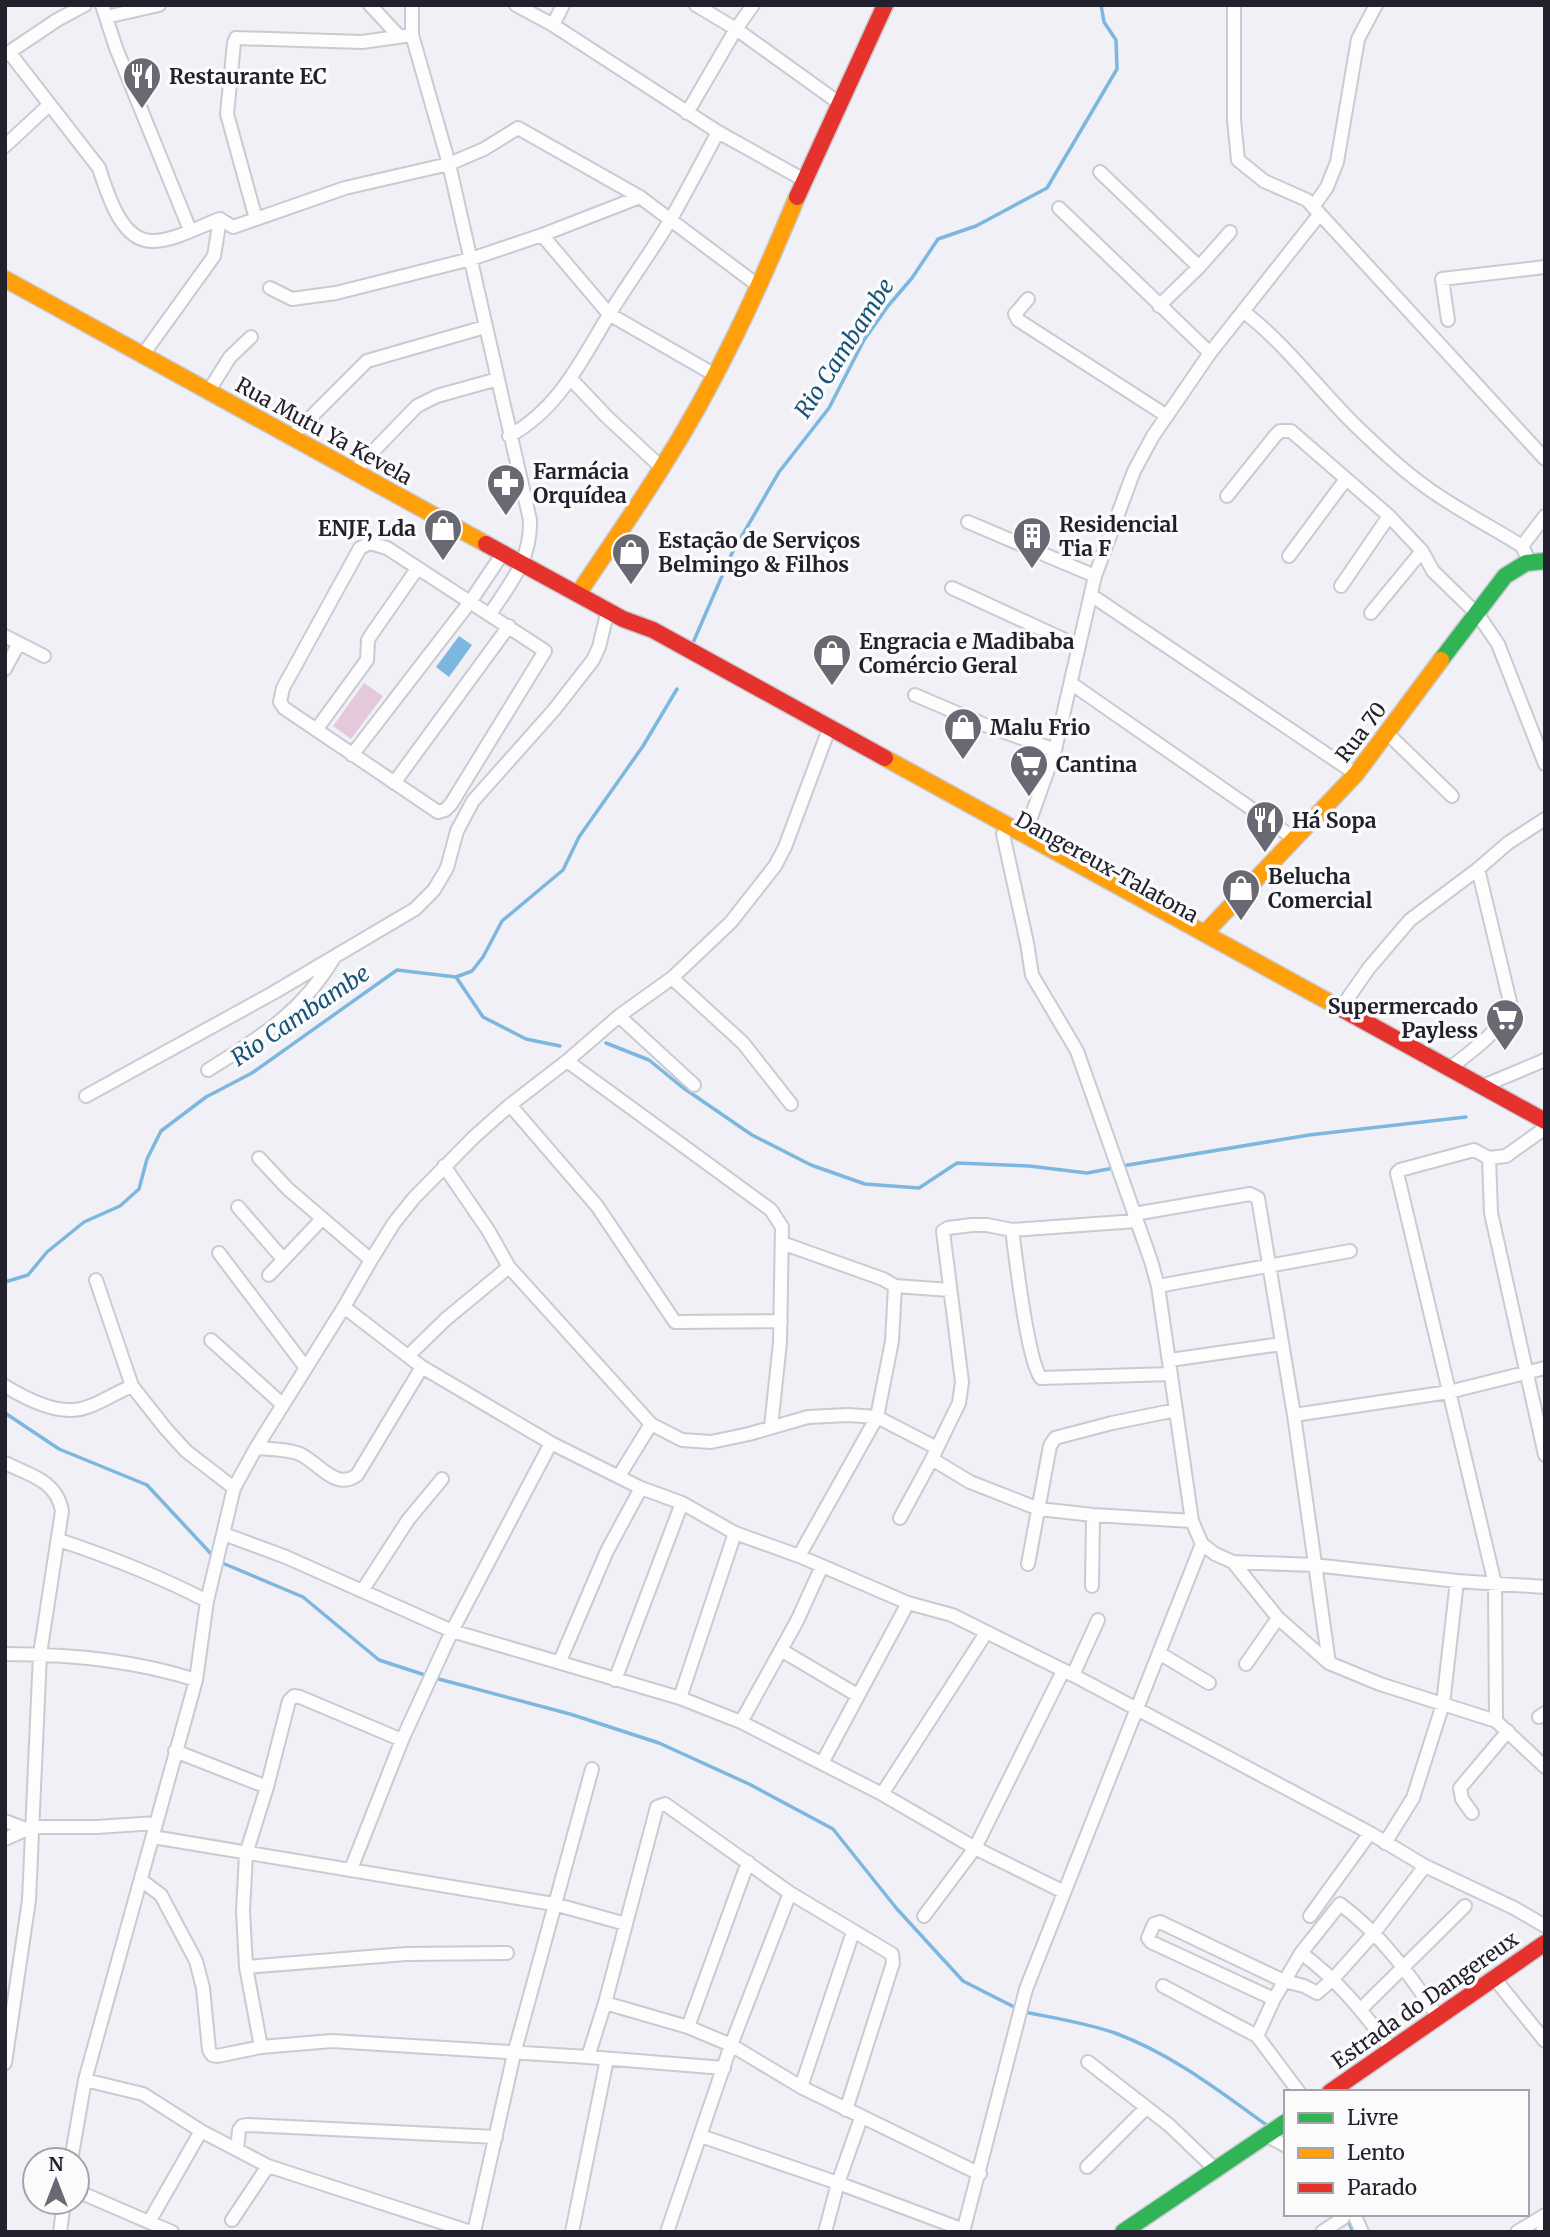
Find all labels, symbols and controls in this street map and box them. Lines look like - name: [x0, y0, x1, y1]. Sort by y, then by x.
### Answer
- restaurant icon: Restaurante EC: [121, 55, 163, 110]
- place label: Restaurante EC: [169, 63, 327, 90]
- water label: Rio Cambambe: [788, 273, 900, 423]
- street label: Rua Mutu Ya Kevela: [231, 371, 417, 491]
- place label: Farmácia Orquídea: [533, 458, 629, 509]
- pharmacy icon: Farmácia Orquídea: [485, 462, 527, 517]
- shop icon: ENJF, Lda: [422, 507, 464, 562]
- place label: Residencial Tia F: [1059, 511, 1178, 562]
- place label: ENJF, Lda: [318, 515, 416, 542]
- building icon: Residencial Tia F: [1011, 515, 1053, 570]
- place label: Estação de Serviços Belmingo & Filhos: [658, 527, 860, 578]
- shop icon: Estação de Serviços Belmingo & Filhos: [610, 531, 652, 586]
- place label: Engracia e Madibaba Comércio Geral: [859, 628, 1075, 679]
- shop icon: Engracia e Madibaba Comércio Geral: [811, 632, 853, 687]
- street label: Rua 70: [1330, 696, 1392, 768]
- shop icon: Malu Frio: [942, 706, 984, 761]
- place label: Malu Frio: [990, 714, 1090, 741]
- supermarket icon: Cantina: [1008, 743, 1050, 798]
- place label: Cantina: [1056, 751, 1138, 778]
- restaurant icon: Há Sopa: [1244, 799, 1286, 854]
- street label: Dangereux-Talatona: [1011, 805, 1203, 929]
- place label: Há Sopa: [1292, 807, 1377, 834]
- place label: Belucha Comercial: [1268, 863, 1373, 914]
- shop icon: Belucha Comercial: [1220, 867, 1262, 922]
- water label: Rio Cambambe: [225, 958, 375, 1072]
- place label: Supermercado Payless: [1328, 993, 1478, 1044]
- supermarket icon: Supermercado Payless: [1484, 997, 1526, 1052]
- street label: Estrada do Dangereux: [1326, 1925, 1524, 2075]
- legend: [1284, 2090, 1529, 2216]
- text: Livre: [1347, 2104, 1398, 2131]
- text: Lento: [1347, 2139, 1405, 2166]
- north arrow: [21, 2146, 91, 2216]
- text: N: [48, 2152, 64, 2176]
- text: Parado: [1347, 2174, 1417, 2201]

